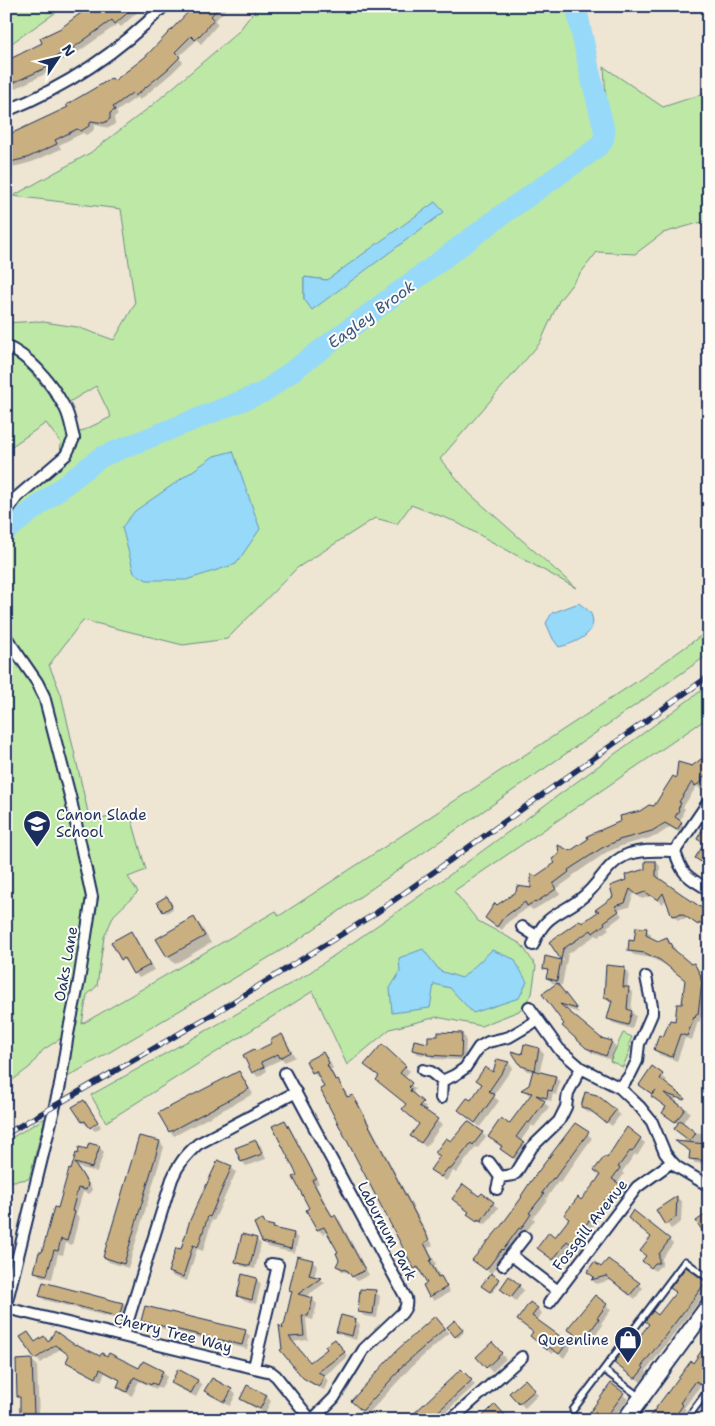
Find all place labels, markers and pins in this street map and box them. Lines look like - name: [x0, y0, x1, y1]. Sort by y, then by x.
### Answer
- place label: Canon Slade School: [56, 805, 147, 842]
- school or university icon: Canon Slade School: [22, 809, 52, 848]
- shop icon: Queenline: [613, 1325, 643, 1364]
- place label: Queenline: [538, 1330, 609, 1350]

